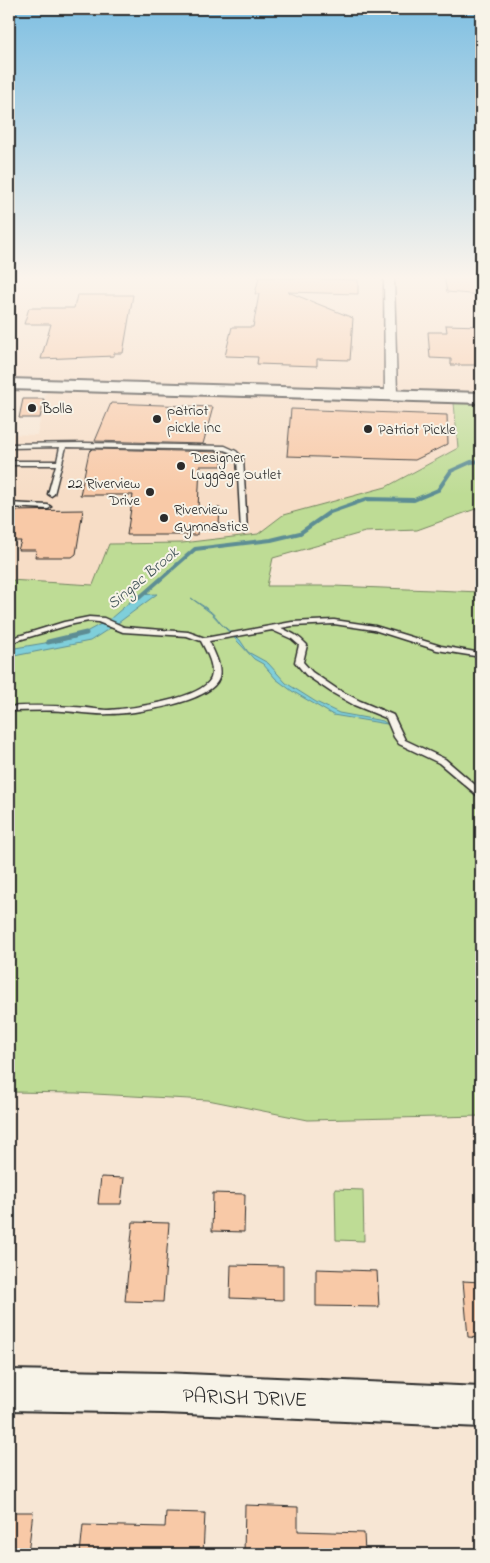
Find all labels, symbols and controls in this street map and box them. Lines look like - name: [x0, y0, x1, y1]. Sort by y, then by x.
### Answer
- place label: Bolla: [41, 398, 73, 420]
- place label: patriot pickle inc: [167, 400, 221, 439]
- marker: Bolla: [26, 402, 38, 414]
- marker: patriot pickle inc: [151, 413, 163, 425]
- place label: Patriot Pickle: [378, 419, 456, 441]
- marker: Patriot Pickle: [362, 423, 374, 435]
- place label: Designer Luggage Outlet: [190, 447, 282, 487]
- marker: Designer Luggage Outlet: [175, 460, 187, 472]
- place label: 22 Riverview Drive: [68, 473, 140, 512]
- marker: 22 Riverview Drive: [144, 486, 156, 498]
- place label: Riverview Gymnastics: [174, 499, 249, 539]
- marker: Riverview Gymnastics: [158, 512, 170, 524]
- water label: Singac Brook: [102, 541, 185, 616]
- street label: PARISH DRIVE: [182, 1382, 308, 1416]

